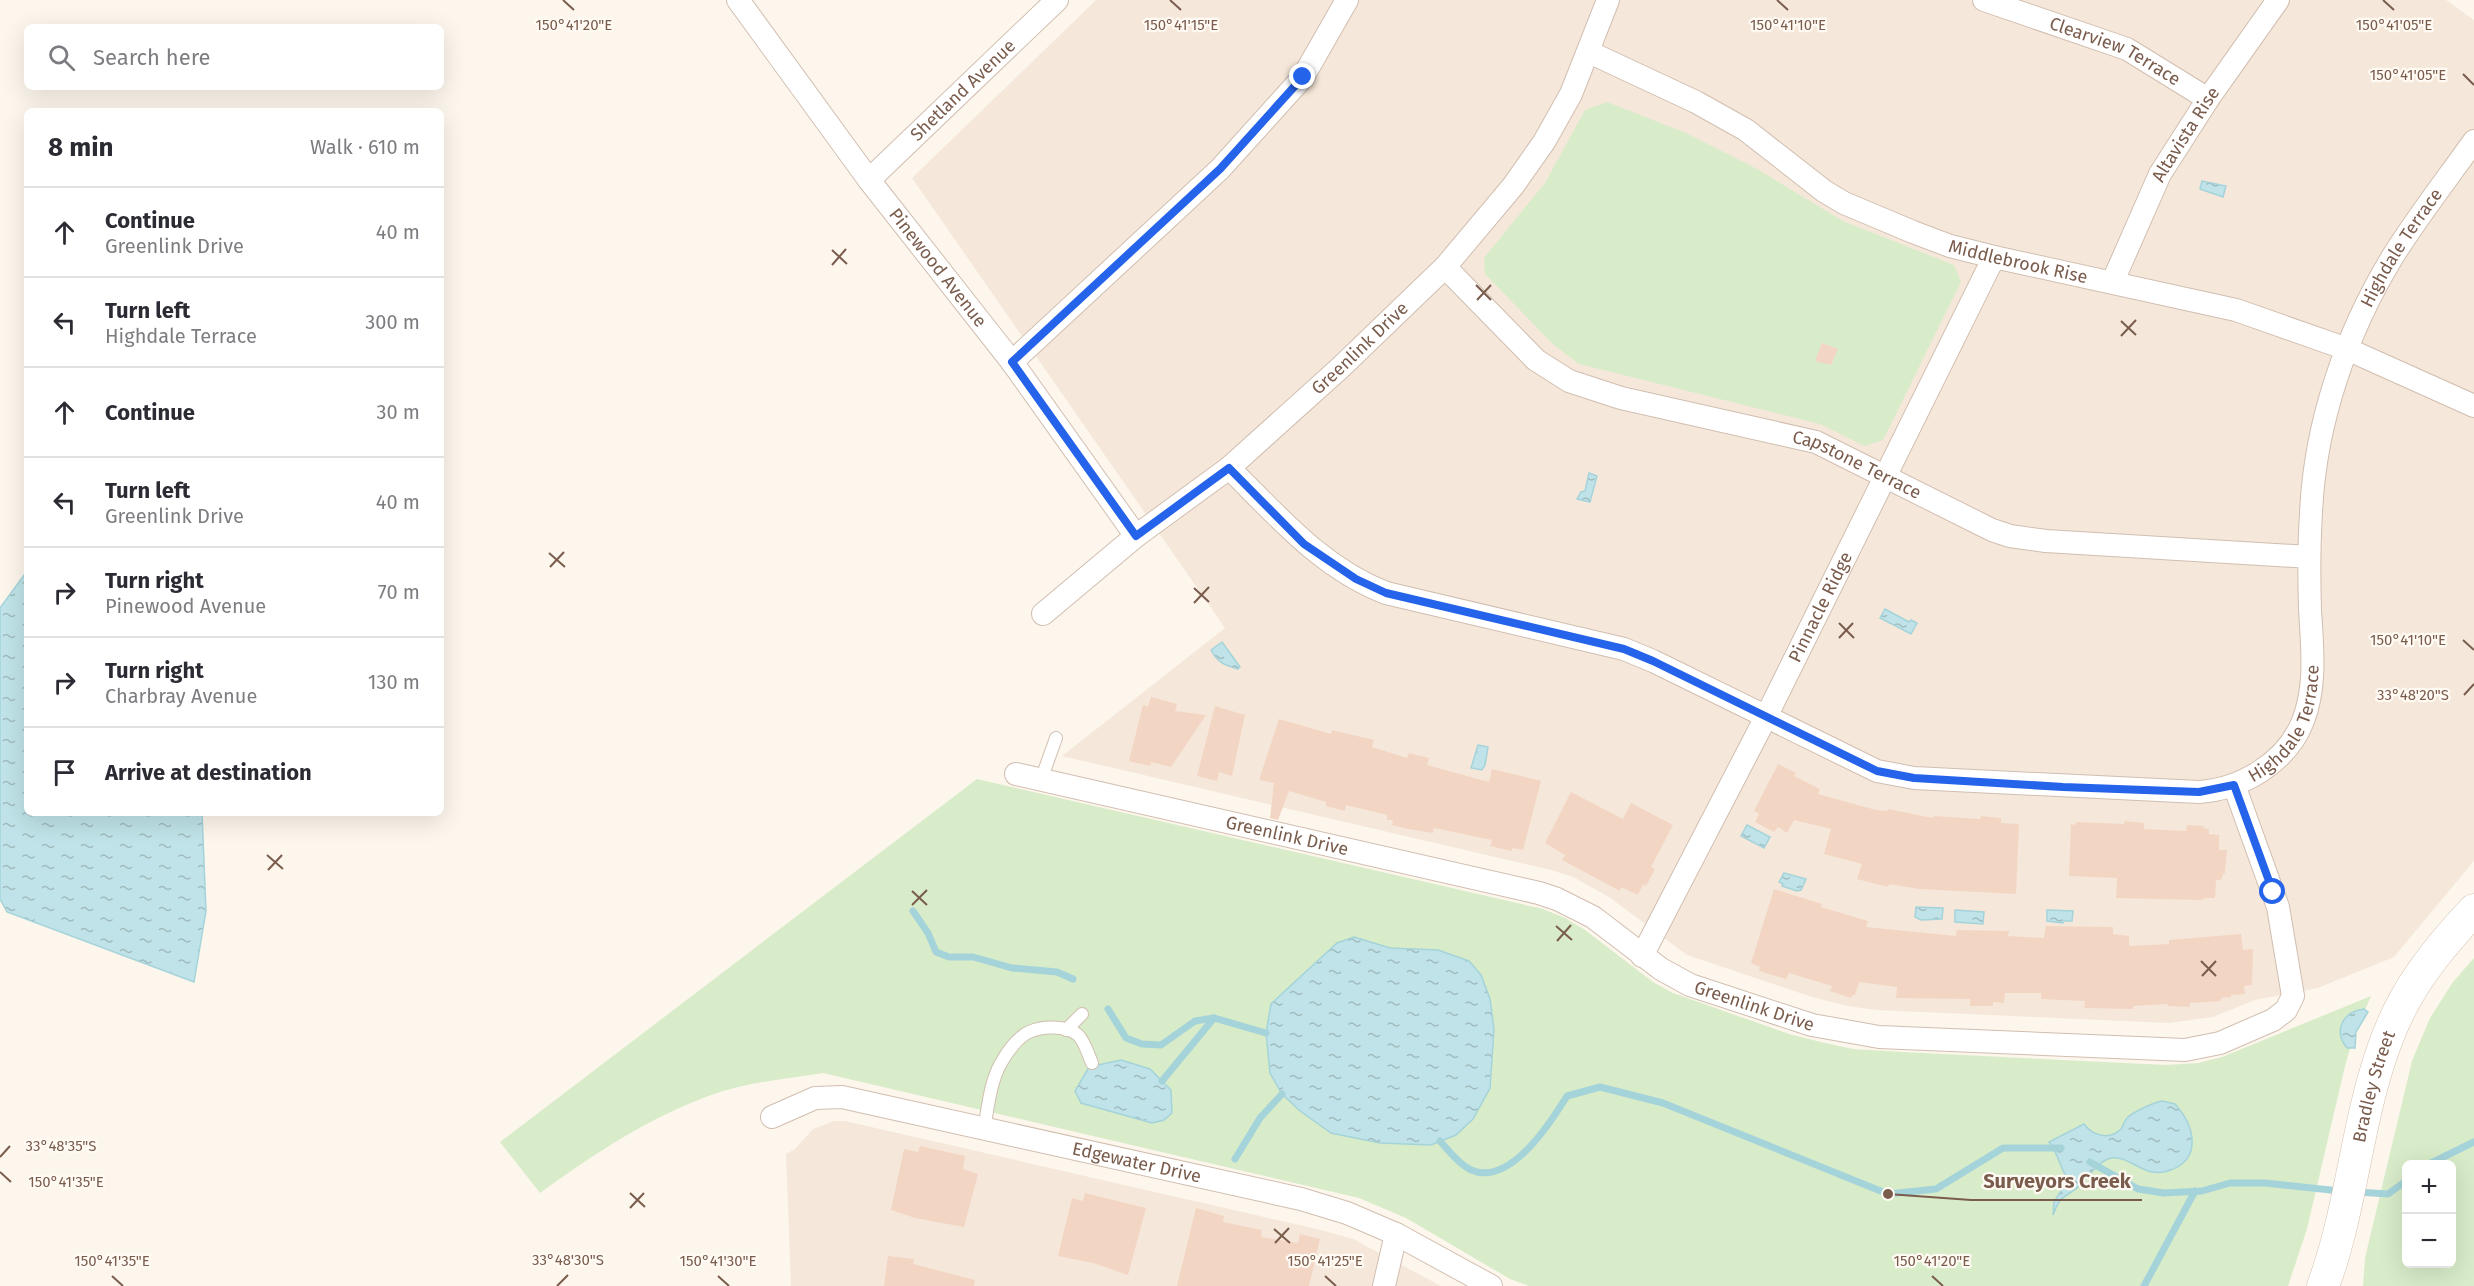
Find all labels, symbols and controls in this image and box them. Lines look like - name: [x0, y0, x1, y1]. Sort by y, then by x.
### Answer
- street label: Clearview Terrace: [2047, 12, 2185, 90]
- text: 150°41'20"E: [536, 16, 612, 34]
- text: 150°41'15"E: [1144, 16, 1218, 34]
- text: 150°41'10"E: [1750, 16, 1826, 34]
- text: 150°41'05"E: [2356, 16, 2432, 34]
- search box: [24, 24, 444, 90]
- street label: Shetland Avenue: [906, 35, 1020, 146]
- icon: search: [45, 41, 78, 74]
- text: Search here: [93, 44, 211, 71]
- route end: [1289, 63, 1315, 89]
- text: 150°41'05"E: [2370, 66, 2446, 84]
- street label: Altavista Rise: [2147, 82, 2224, 185]
- text: 8 min: [48, 132, 114, 163]
- text: Walk · 610 m: [310, 135, 420, 159]
- street label: Highdale Terrace: [2356, 184, 2447, 311]
- street label: Pinewood Avenue: [884, 204, 991, 331]
- text: Continue: [105, 207, 195, 234]
- icon: ahead: [48, 216, 81, 249]
- text: 40 m: [376, 220, 420, 244]
- text: Greenlink Drive: [105, 234, 244, 258]
- street label: Middlebrook Rise: [1946, 235, 2090, 288]
- text: Turn left: [105, 297, 190, 324]
- street label: Greenlink Drive: [1307, 297, 1413, 399]
- icon: left: [48, 306, 81, 339]
- text: 300 m: [365, 310, 420, 334]
- text: Highdale Terrace: [105, 324, 257, 348]
- icon: ahead: [48, 396, 81, 429]
- text: Continue: [105, 399, 195, 426]
- text: 30 m: [376, 400, 420, 424]
- street label: Capstone Terrace: [1790, 426, 1925, 504]
- text: Turn left: [105, 477, 190, 504]
- icon: left: [48, 486, 81, 519]
- text: 40 m: [376, 490, 420, 514]
- text: Greenlink Drive: [105, 504, 244, 528]
- street label: Pinnacle Ridge: [1784, 548, 1857, 666]
- text: Turn right: [105, 567, 204, 594]
- icon: right: [48, 576, 81, 609]
- text: 70 m: [378, 580, 420, 604]
- text: Pinewood Avenue: [105, 594, 266, 618]
- text: 150°41'10"E: [2370, 631, 2446, 649]
- text: Turn right: [105, 657, 204, 684]
- street label: Highdale Terrace: [2244, 664, 2324, 787]
- icon: right: [48, 666, 81, 699]
- text: 130 m: [368, 670, 420, 694]
- text: Charbray Avenue: [105, 684, 257, 708]
- text: 33°48'20"S: [2377, 686, 2449, 704]
- icon: arrive: [48, 756, 81, 789]
- text: Arrive at destination: [105, 759, 312, 786]
- street label: Greenlink Drive: [1224, 811, 1351, 860]
- route start: [2259, 878, 2285, 904]
- street label: Greenlink Drive: [1691, 976, 1817, 1036]
- street label: Bradley Street: [2348, 1027, 2400, 1144]
- text: 33°48'35"S: [26, 1137, 96, 1155]
- street label: Edgewater Drive: [1070, 1138, 1203, 1188]
- map controls: [2402, 1160, 2456, 1268]
- button: +: [2402, 1160, 2456, 1214]
- callout: Surveyors Creek: [1971, 1162, 2142, 1200]
- text: Surveyors Creek: [1983, 1169, 2132, 1193]
- text: 150°41'35"E: [28, 1173, 104, 1191]
- button: −: [2402, 1214, 2456, 1268]
- text: 33°48'30"S: [532, 1251, 604, 1269]
- text: 150°41'35"E: [74, 1252, 150, 1270]
- text: 150°41'30"E: [680, 1252, 756, 1270]
- text: 150°41'25"E: [1287, 1252, 1363, 1270]
- text: 150°41'20"E: [1894, 1252, 1970, 1270]

